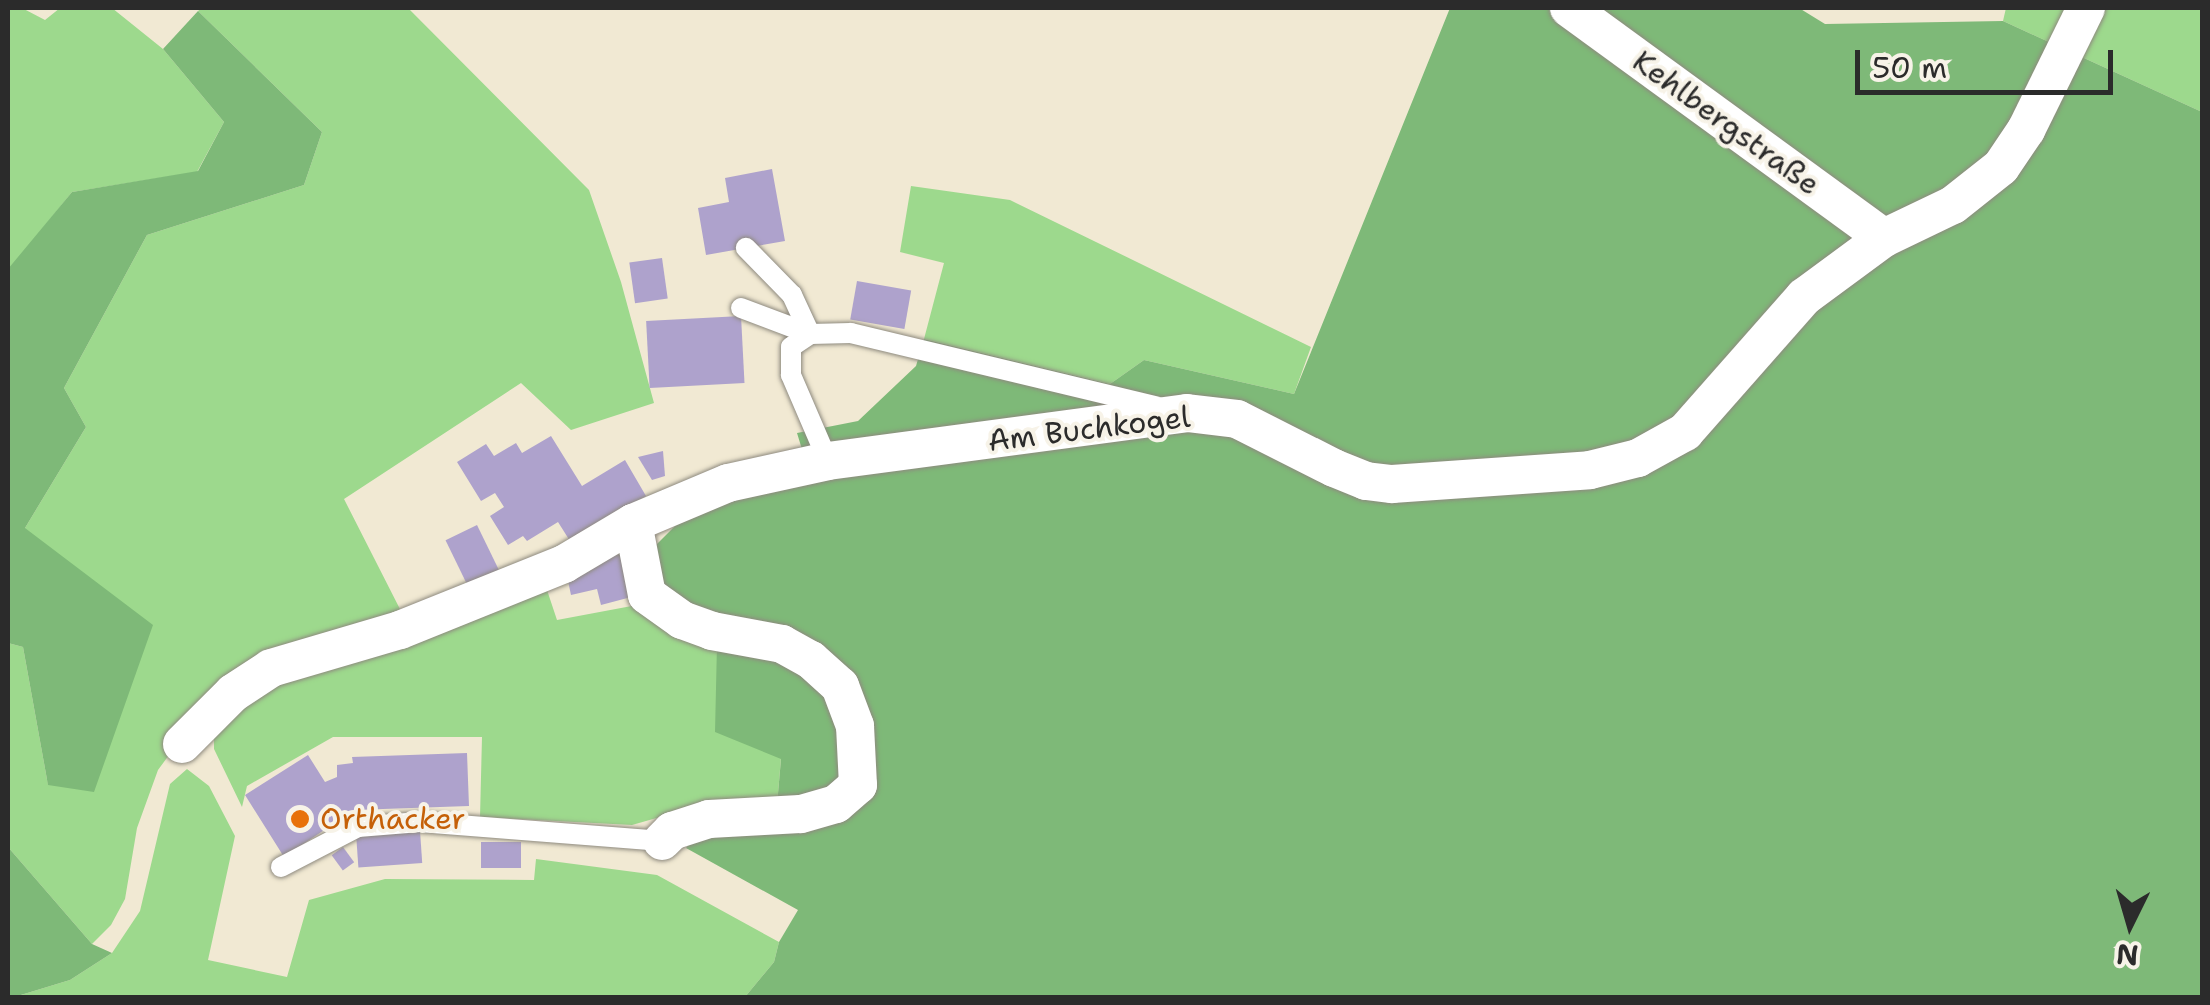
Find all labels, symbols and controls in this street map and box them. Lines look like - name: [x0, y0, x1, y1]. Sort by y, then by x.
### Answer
- scale bar: [1860, 30, 2118, 92]
- street label: Kehlbergstraße: [1626, 43, 1826, 203]
- text: 50 m: [1872, 47, 1947, 88]
- street label: Am Buchkogel: [986, 399, 1192, 459]
- place label: Orthacker: [320, 801, 465, 837]
- marker: Orthacker: [289, 808, 311, 830]
- north arrow: [2080, 875, 2180, 975]
- text: N: [2115, 935, 2140, 975]

